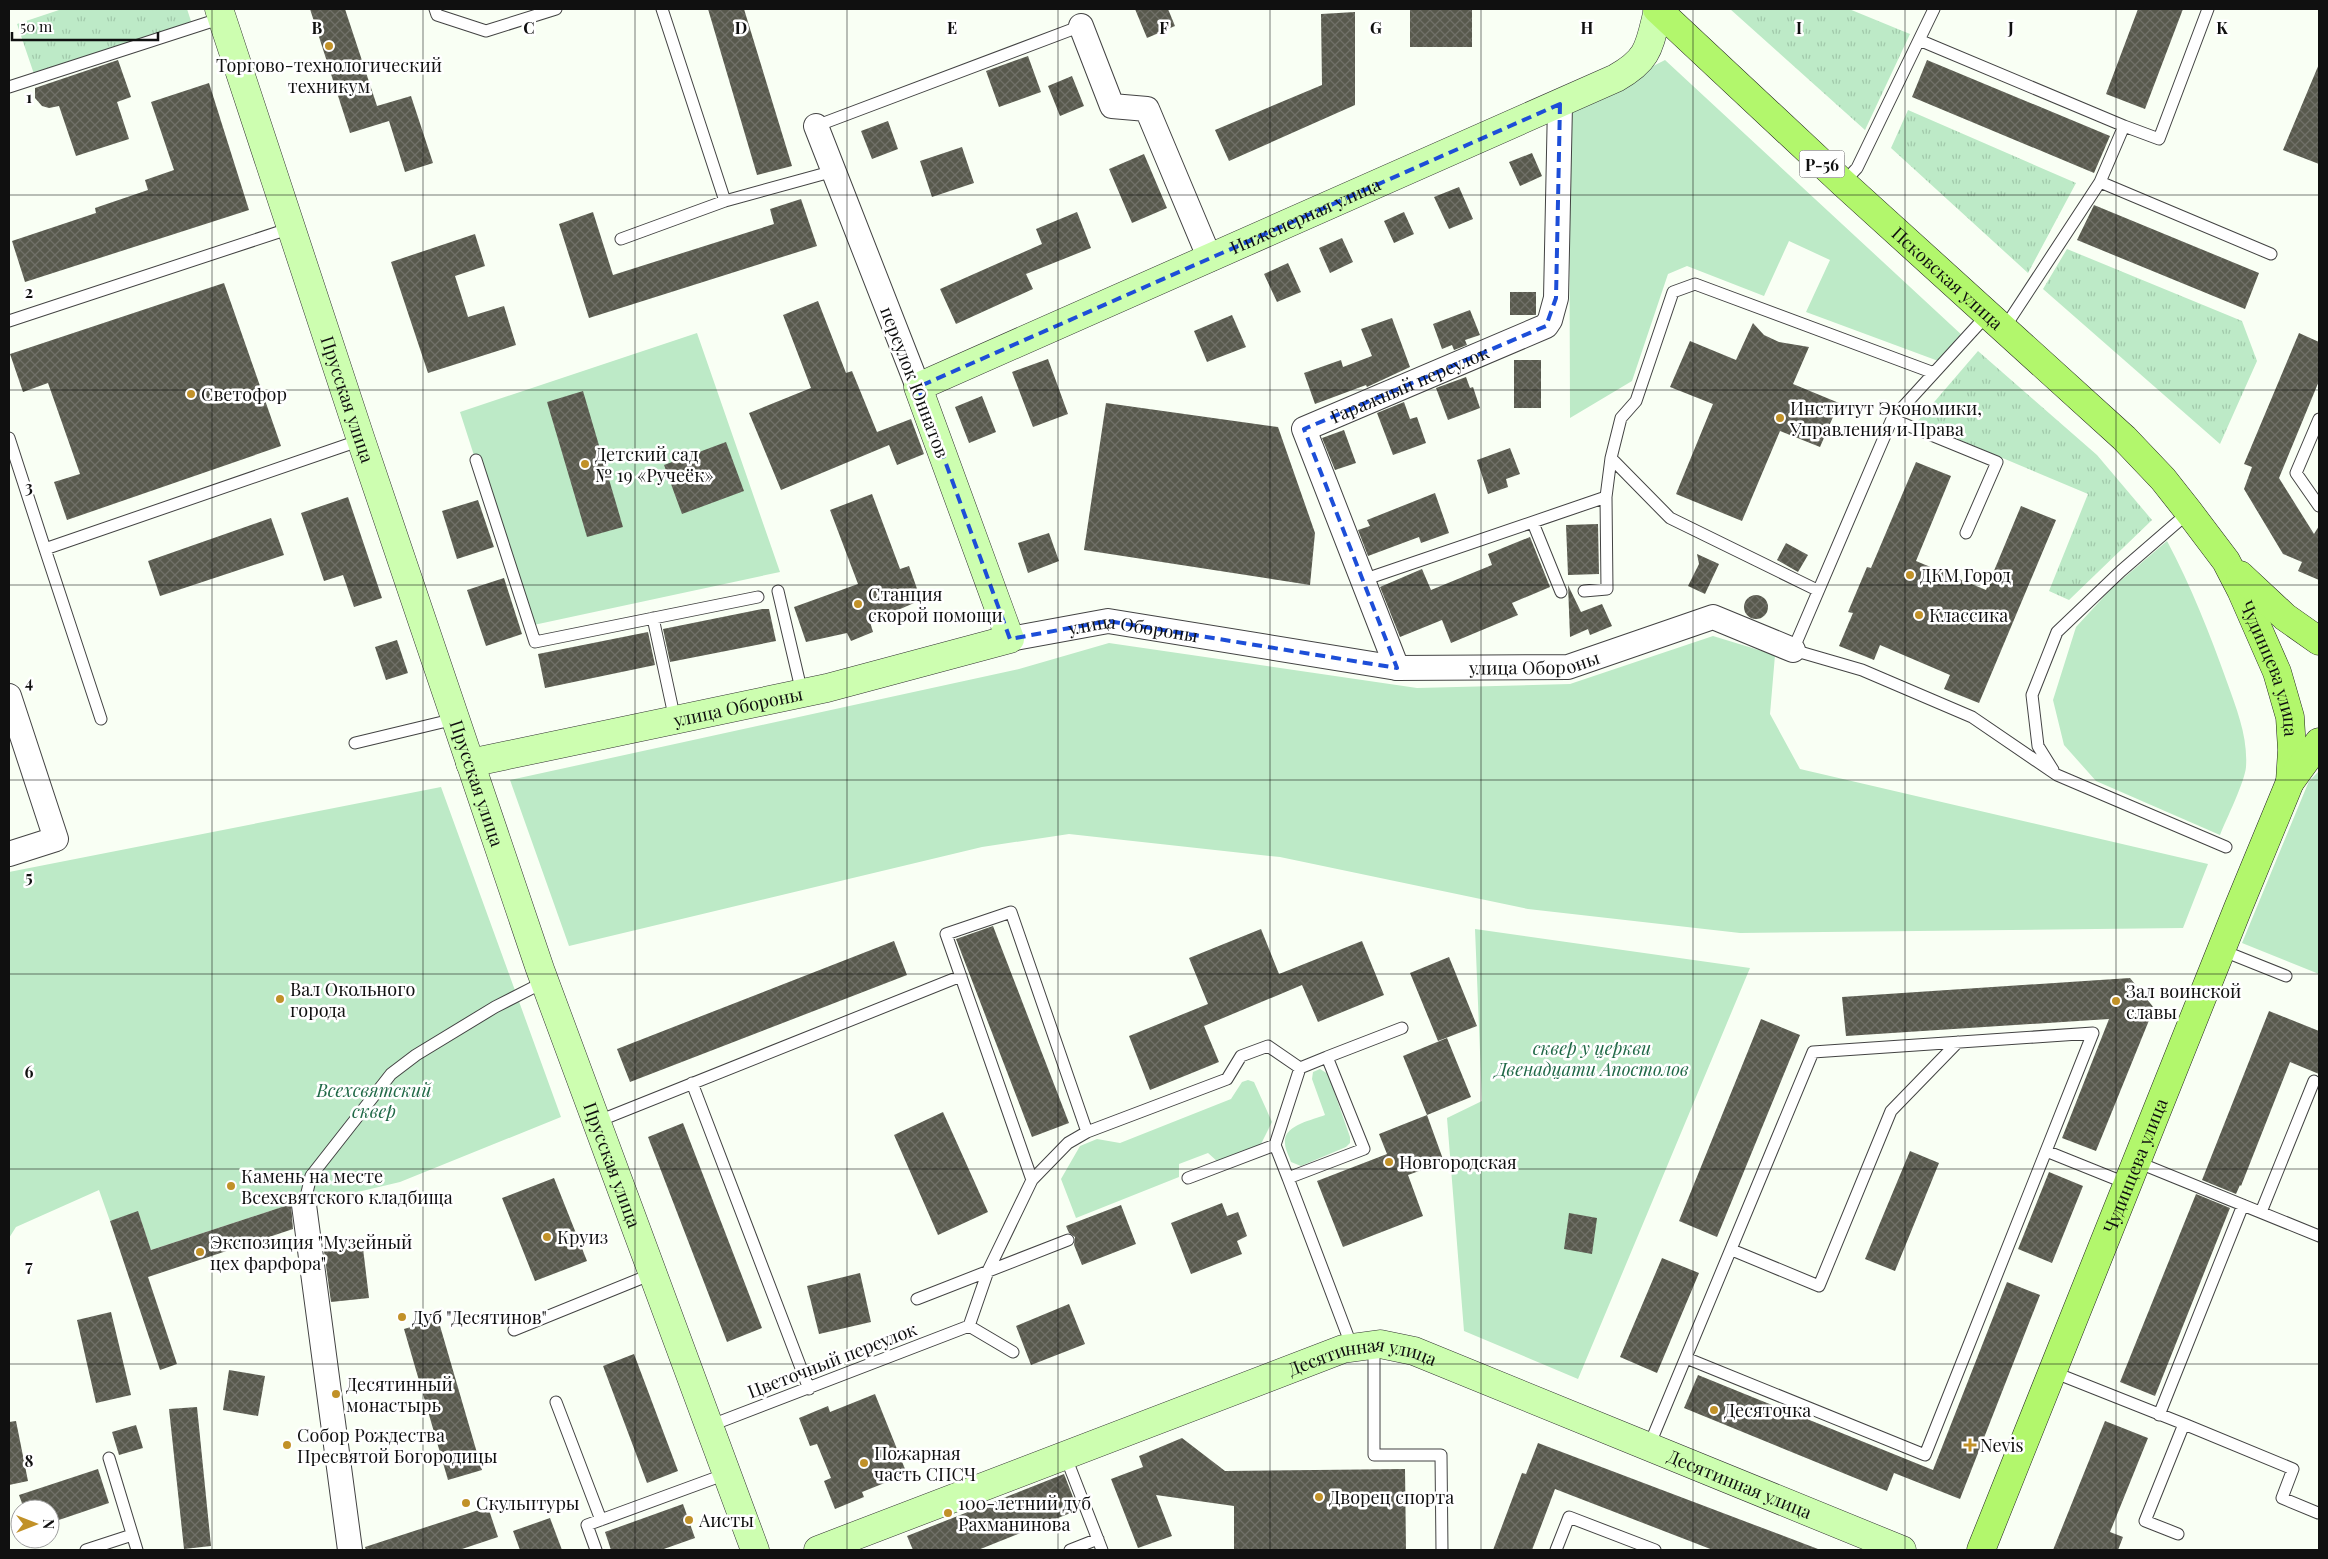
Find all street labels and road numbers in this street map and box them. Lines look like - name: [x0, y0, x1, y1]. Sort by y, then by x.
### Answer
- road number: Р-56: [1800, 150, 1844, 178]
- street label: Инженерная улица: [1226, 172, 1384, 259]
- street label: Псковская улица: [1887, 221, 2009, 335]
- street label: переулок Юннатов: [875, 303, 955, 461]
- street label: Прусская улица: [316, 333, 380, 466]
- street label: Гаражный переулок: [1326, 340, 1492, 428]
- street label: Чудинцева улица: [2235, 597, 2303, 737]
- street label: улица Обороны: [1065, 609, 1200, 648]
- street label: улица Обороны: [1468, 645, 1603, 680]
- street label: улица Обороны: [670, 681, 805, 732]
- street label: Прусская улица: [445, 717, 510, 850]
- street label: Чудинцева улица: [2097, 1095, 2173, 1237]
- street label: Прусская улица: [578, 1099, 647, 1231]
- street label: Цветочный переулок: [744, 1317, 920, 1403]
- street label: Десятинная улица: [1285, 1331, 1440, 1381]
- street label: Десятинная улица: [1664, 1444, 1815, 1524]

